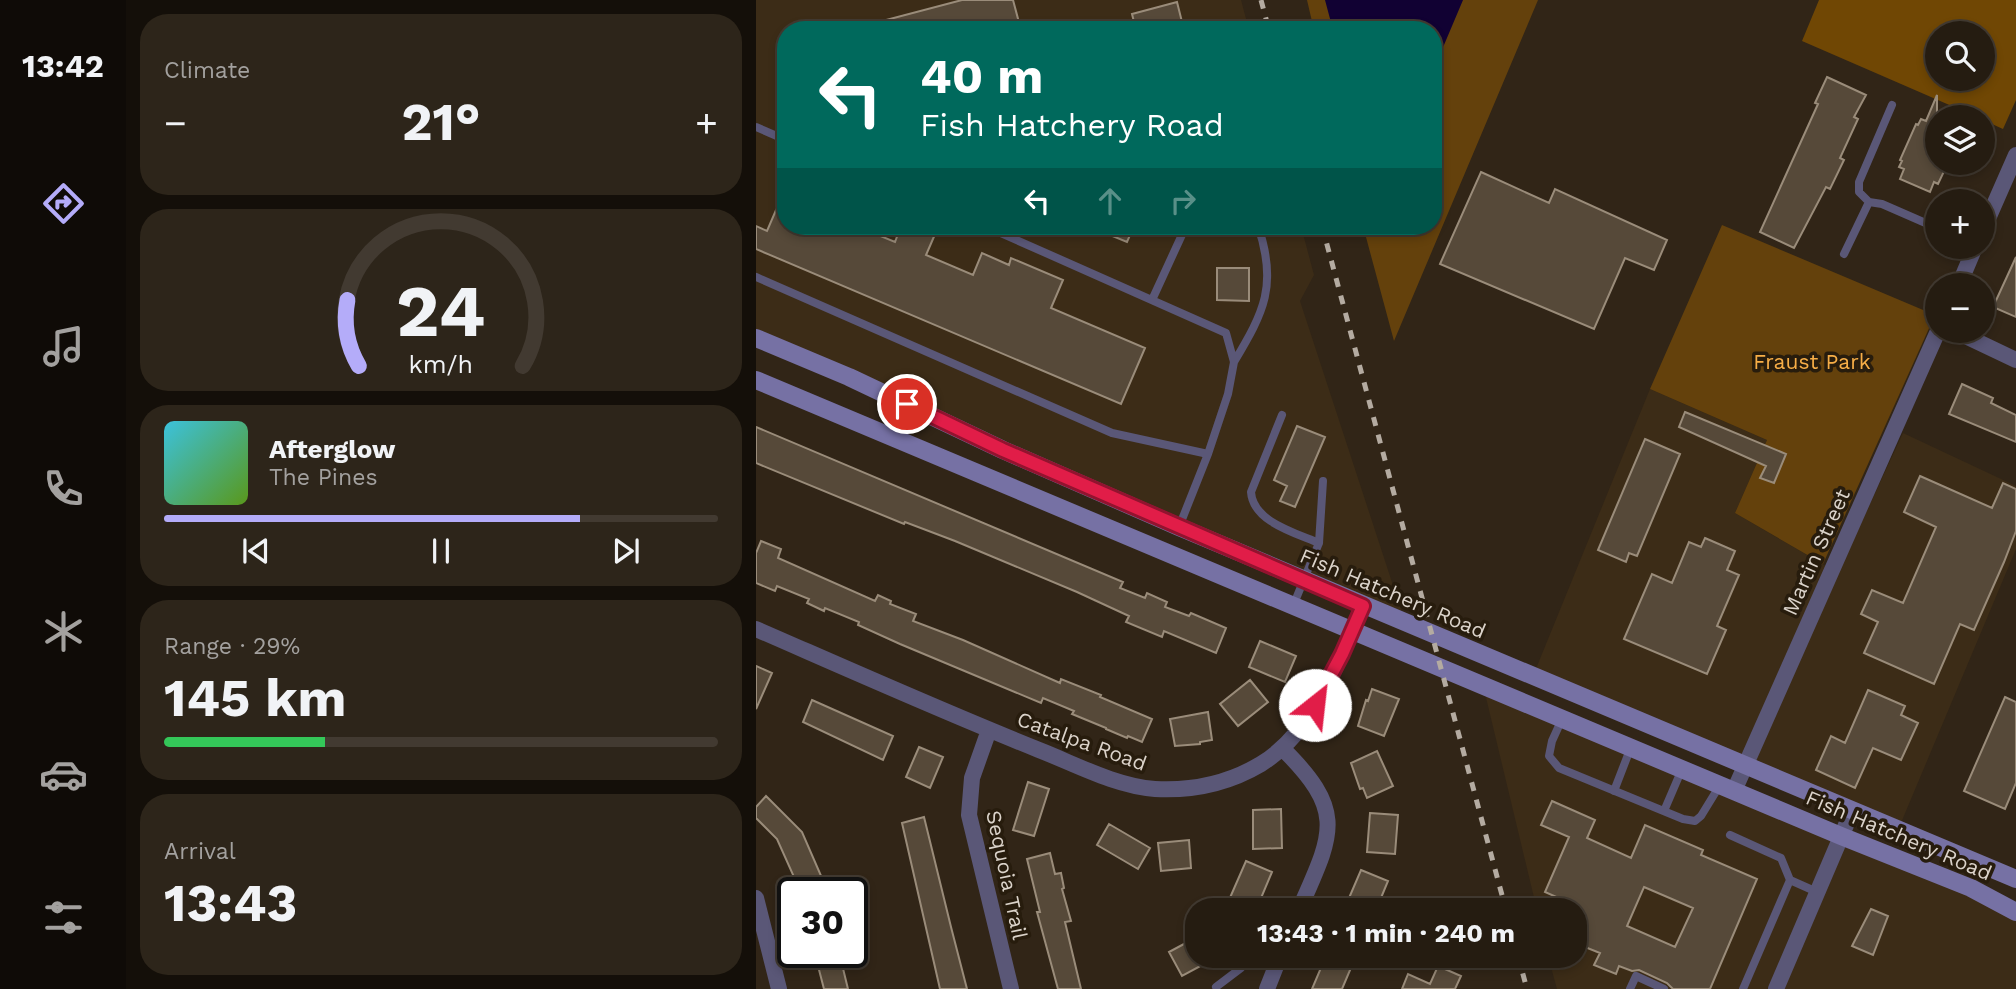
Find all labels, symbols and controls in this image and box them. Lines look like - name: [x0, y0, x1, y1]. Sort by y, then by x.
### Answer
- map controls: [1925, 21, 1995, 343]
- button: search: [1925, 21, 1995, 91]
- text: 13:42: [22, 47, 104, 85]
- text: 40 m: [920, 47, 1043, 105]
- icon: left: [805, 49, 896, 140]
- text: Climate: [164, 57, 250, 84]
- text: 21°: [401, 92, 481, 153]
- text: −: [164, 101, 187, 145]
- text: +: [695, 101, 718, 145]
- button: layers: [1925, 105, 1995, 175]
- text: Fish Hatchery Road: [920, 106, 1224, 144]
- icon: directions: [39, 179, 88, 228]
- icon: left: [1018, 182, 1056, 220]
- icon: ahead: [1091, 182, 1129, 220]
- icon: right: [1164, 182, 1202, 220]
- button: +: [1925, 189, 1995, 259]
- text: 24: [396, 268, 486, 354]
- button: −: [1925, 273, 1995, 343]
- icon: music: [39, 322, 88, 371]
- park label: Fraust Park: [1753, 349, 1871, 374]
- text: km/h: [409, 350, 473, 379]
- pin: [877, 374, 937, 434]
- icon: arrive: [888, 385, 926, 423]
- text: Afterglow: [269, 434, 395, 464]
- icon: phone: [39, 464, 88, 513]
- text: The Pines: [269, 464, 378, 491]
- street label: Martin Street: [1777, 485, 1855, 619]
- icon: previous: [237, 532, 275, 570]
- icon: pause: [422, 532, 460, 570]
- icon: next: [607, 532, 645, 570]
- street label: Fish Hatchery Road: [1296, 543, 1490, 643]
- icon: climate: [39, 607, 88, 656]
- text: Range · 29%: [164, 633, 300, 660]
- text: 145 km: [164, 668, 346, 729]
- position arrow: [1278, 668, 1352, 742]
- street label: Catalpa Road: [1014, 706, 1150, 776]
- icon: car: [39, 750, 88, 799]
- street label: Fish Hatchery Road: [1802, 785, 1996, 885]
- street label: Sequoia Trail: [981, 808, 1033, 942]
- text: Arrival: [164, 838, 236, 865]
- text: 13:43: [164, 873, 297, 934]
- speed limit sign: 30: [777, 877, 868, 968]
- icon: filters: [39, 893, 88, 942]
- text: 13:43 · 1 min · 240 m: [1257, 918, 1515, 948]

